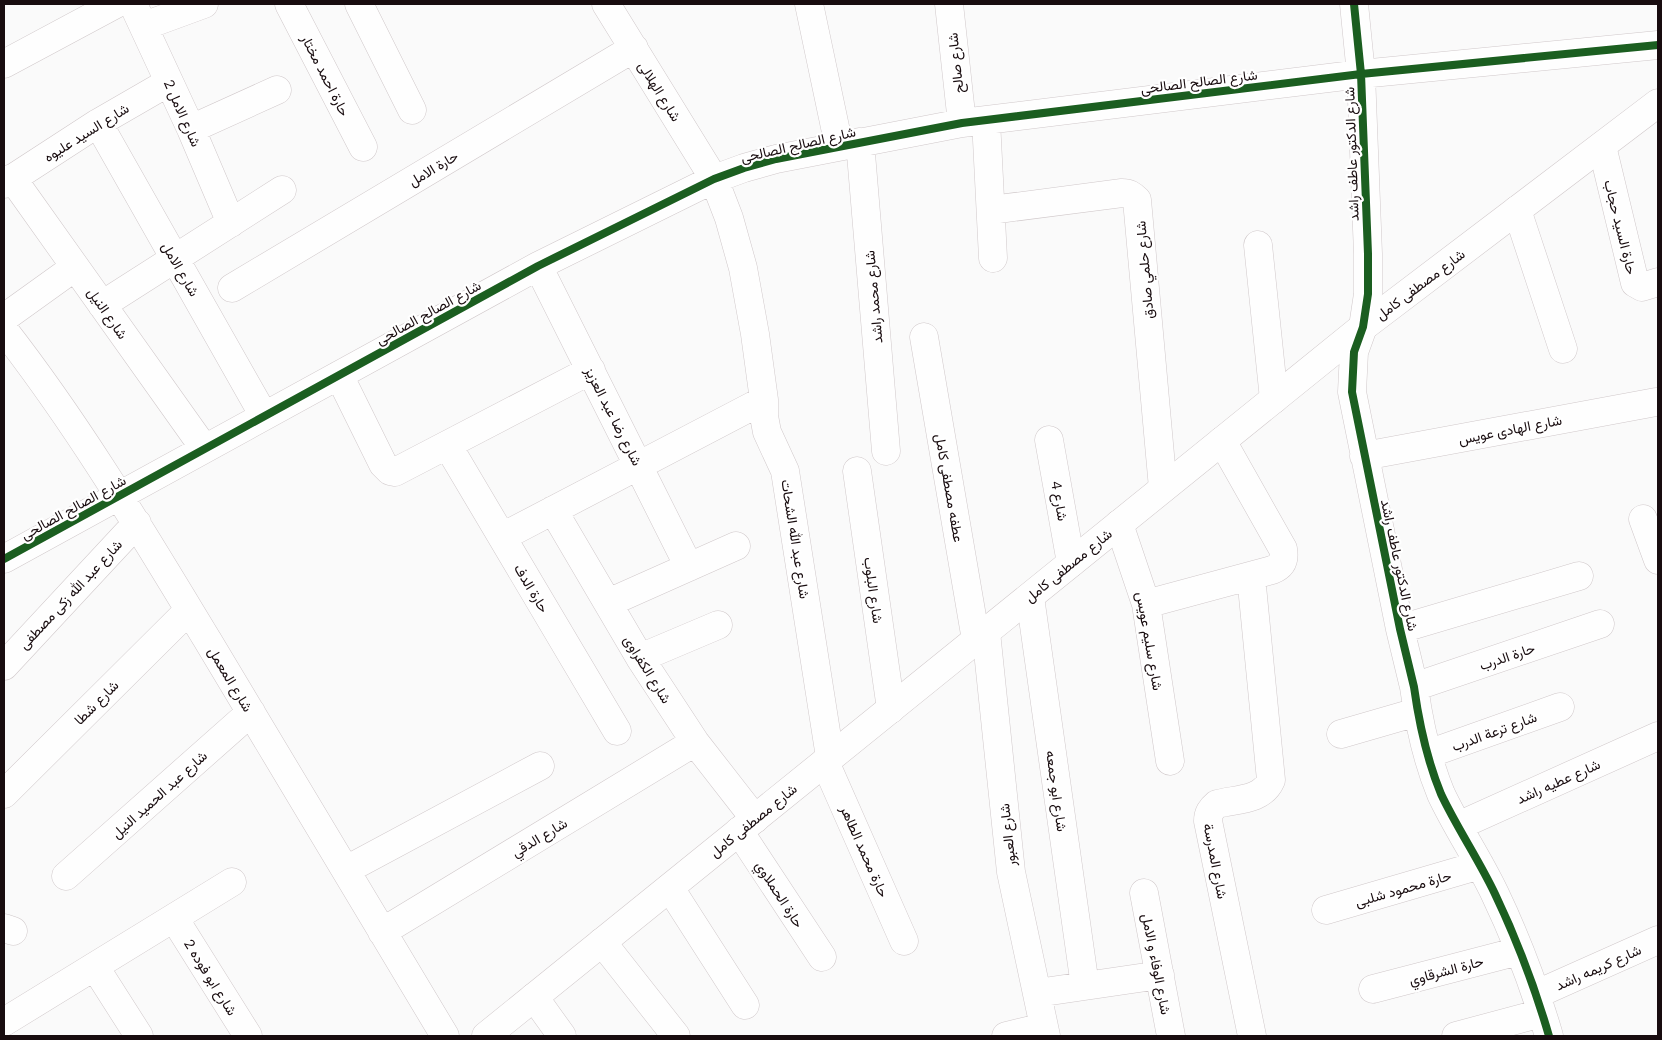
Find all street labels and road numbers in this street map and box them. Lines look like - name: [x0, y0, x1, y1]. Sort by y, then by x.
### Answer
- street label: حارة احمد مختار: [297, 30, 354, 119]
- street label: شارع صالح: [943, 32, 970, 94]
- street label: شارع الهلالى: [632, 58, 685, 126]
- street label: شارع الصالح الصالحى: [1140, 65, 1259, 100]
- street label: شارع الامل 2: [158, 77, 205, 150]
- street label: شارع الدكتور عاطف راشد: [1340, 86, 1365, 221]
- street label: شارع السيد عليوه: [40, 99, 133, 168]
- street label: شارع الصالح الصالحى: [739, 122, 858, 168]
- street label: حارة الامل: [405, 147, 461, 190]
- street label: حارة السيد حجاب: [1600, 178, 1641, 276]
- street label: شارع حلمي صادق: [1131, 220, 1161, 320]
- street label: شارع الامل: [156, 239, 203, 301]
- street label: شارع مصطفى كامل: [1372, 245, 1470, 325]
- street label: شارع محمد راشد: [860, 249, 889, 344]
- street label: شارع الصالح الصالحى: [372, 276, 485, 351]
- street label: شارع النيل: [82, 284, 132, 344]
- street label: شارع رضا عبد العزيز: [579, 363, 646, 470]
- street label: شارع الهادى عويس: [1457, 411, 1564, 450]
- street label: عطفه مصطفى كامل: [931, 432, 968, 544]
- street label: شارع الصالح الصالحى: [17, 471, 130, 546]
- street label: شارع عبد الله الشحات: [775, 478, 814, 600]
- street label: شارع 4: [1045, 480, 1072, 523]
- street label: شارع الدكتور عاطف راشد: [1375, 498, 1422, 633]
- street label: شارع مصطفى كامل: [1021, 525, 1117, 608]
- street label: شارع عبد الله زكى مصطفى: [15, 536, 127, 654]
- street label: شارع البلوب: [858, 556, 887, 625]
- street label: حارة الدف: [510, 561, 553, 616]
- street label: شارع سليم عويس: [1130, 590, 1167, 692]
- street label: شارع الكفراوى: [618, 632, 676, 708]
- street label: حارة الدرب: [1477, 639, 1537, 674]
- street label: شارع المعمل: [202, 644, 257, 716]
- street label: شارع شطا: [70, 676, 124, 730]
- street label: شارع ترعة الدرب: [1449, 708, 1540, 757]
- street label: شارع عبد الحميد النيل: [108, 747, 212, 844]
- street label: شارع ابو جمعه: [1040, 749, 1071, 833]
- street label: شارع عطيه راشد: [1513, 755, 1604, 810]
- street label: شارع مصطفى كامل: [706, 780, 802, 863]
- street label: حارة محمد الطاهر: [836, 802, 893, 900]
- street label: شارع العبور: [995, 803, 1022, 868]
- street label: شارع الدقي: [508, 814, 572, 864]
- street label: شارع المدرسة: [1197, 822, 1232, 901]
- street label: حارة الحملاوي: [749, 857, 808, 933]
- street label: حارة محمود شلبى: [1353, 866, 1453, 911]
- street label: شارع الوفاء و الامل: [1136, 912, 1175, 1016]
- street label: شارع ابو فوده 2: [178, 936, 241, 1020]
- street label: شارع كريمه راشد: [1552, 940, 1645, 996]
- street label: حارة الشرقاوي: [1407, 952, 1486, 992]

